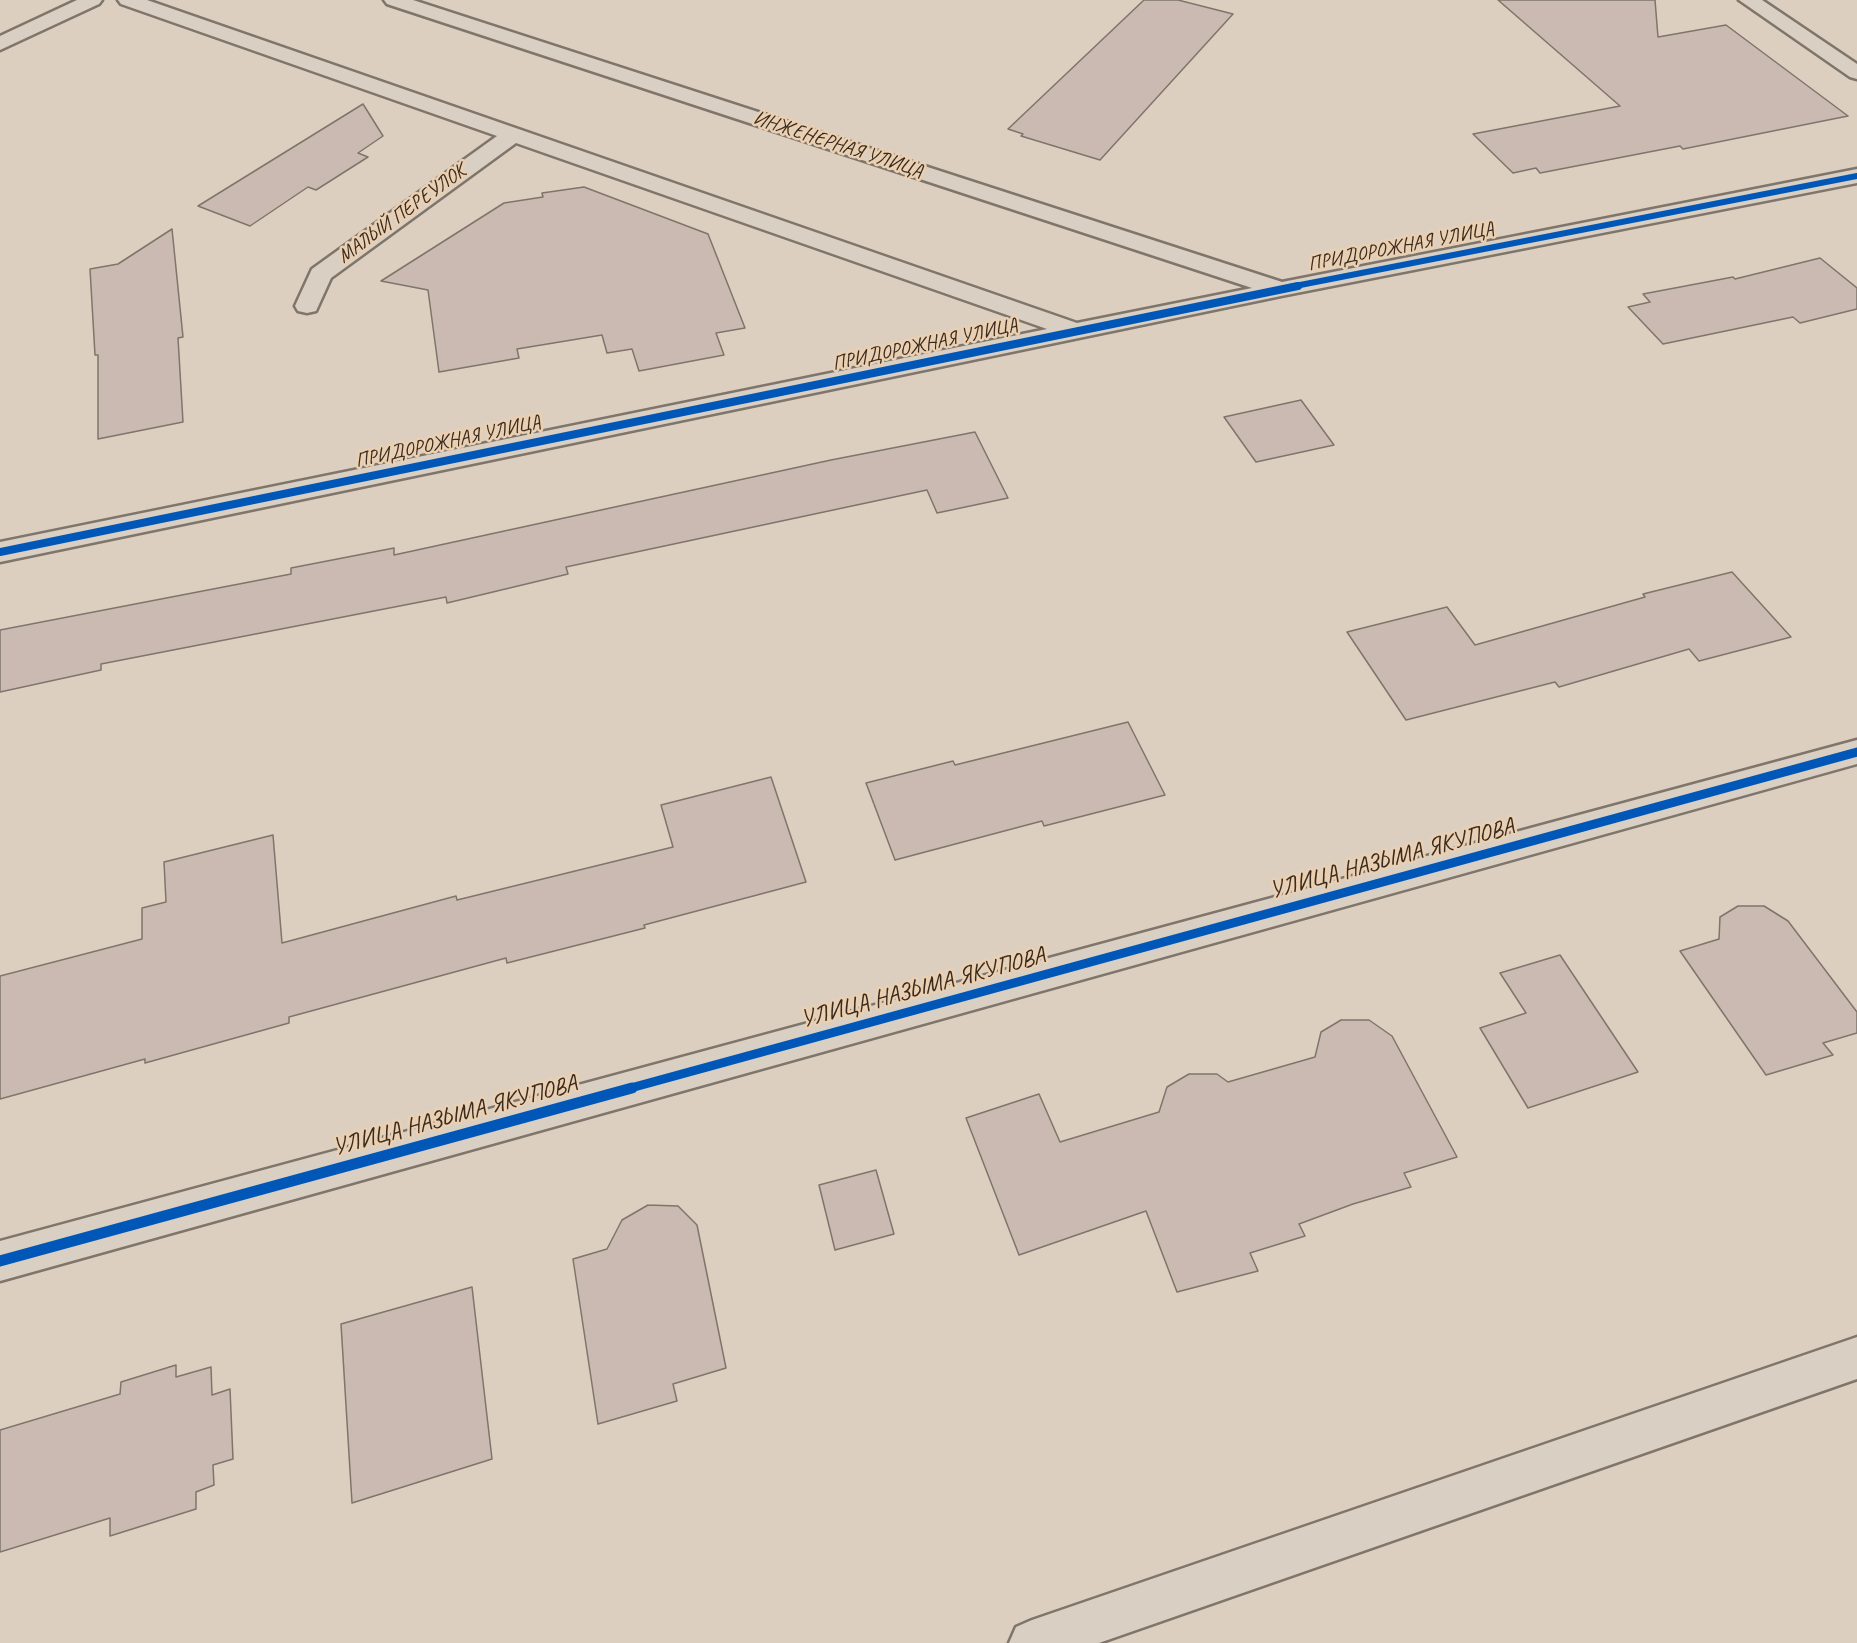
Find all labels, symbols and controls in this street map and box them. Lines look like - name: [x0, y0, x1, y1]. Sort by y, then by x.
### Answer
- street label: ИНЖЕНЕРНАЯ УЛИЦА: [750, 106, 926, 184]
- street label: МАЛЫЙ ПЕРЕУЛОК: [333, 159, 471, 269]
- street label: ПРИДОРОЖНАЯ УЛИЦА: [1306, 217, 1496, 277]
- street label: ПРИДОРОЖНАЯ УЛИЦА: [830, 314, 1020, 376]
- street label: ПРИДОРОЖНАЯ УЛИЦА: [353, 411, 543, 473]
- street label: УЛИЦА НАЗЫМА ЯКУПОВА: [1267, 813, 1517, 905]
- street label: УЛИЦА НАЗЫМА ЯКУПОВА: [798, 942, 1048, 1034]
- street label: УЛИЦА НАЗЫМА ЯКУПОВА: [330, 1070, 580, 1162]

